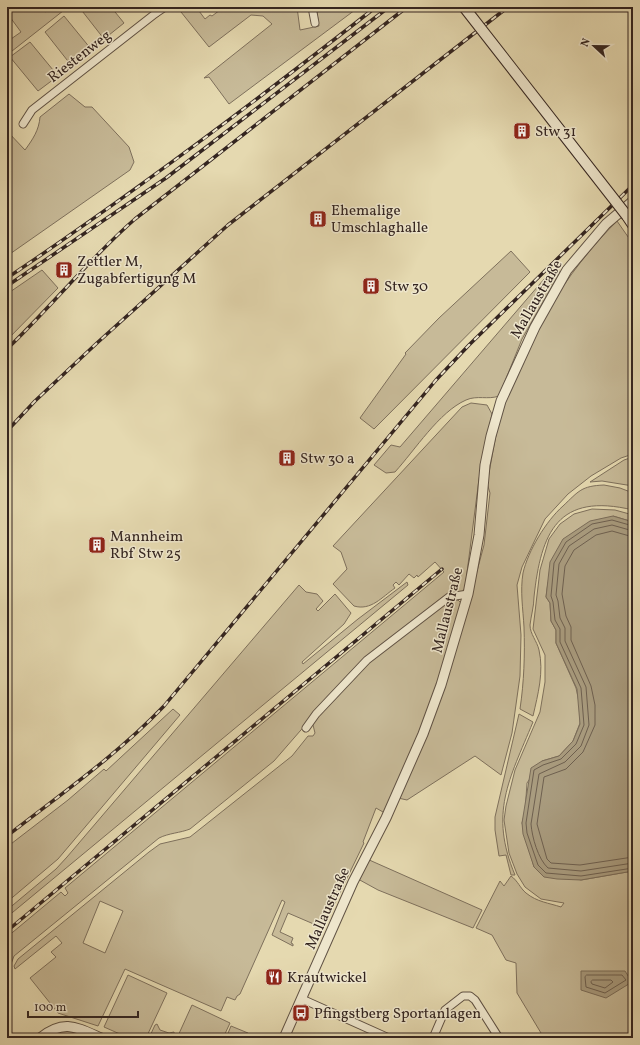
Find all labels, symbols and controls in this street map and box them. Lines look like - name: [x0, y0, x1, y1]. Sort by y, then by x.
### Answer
- street label: Riestenweg: [44, 26, 116, 89]
- north arrow: [574, 26, 614, 66]
- text: N: [578, 36, 595, 49]
- building icon: Stw 31: [512, 121, 532, 141]
- place label: Stw 31: [535, 122, 576, 143]
- place label: Ehemalige Umschlaghalle: [331, 201, 428, 239]
- building icon: Ehemalige Umschlaghalle: [308, 209, 328, 229]
- place label: Zettler M, Zugabfertigung M: [77, 252, 196, 290]
- street label: Mallaustraße: [506, 256, 568, 343]
- building icon: Zettler M, Zugabfertigung M: [54, 260, 74, 280]
- building icon: Stw 30: [361, 276, 381, 296]
- place label: Stw 30: [384, 277, 428, 298]
- building icon: Stw 30 a: [277, 448, 297, 468]
- place label: Stw 30 a: [300, 449, 355, 470]
- place label: Mannheim Rbf Stw 25: [110, 527, 183, 565]
- building icon: Mannheim Rbf Stw 25: [87, 535, 107, 555]
- street label: Mallaustraße: [428, 565, 469, 656]
- street label: Mallaustraße: [301, 864, 356, 953]
- restaurant icon: Krautwickel: [264, 967, 284, 987]
- place label: Krautwickel: [287, 968, 367, 989]
- scale bar: [28, 993, 138, 1019]
- text: 100 m: [34, 1000, 67, 1016]
- bus stop icon: Pfingstberg Sportanlagen: [291, 1003, 311, 1023]
- place label: Pfingstberg Sportanlagen: [314, 1004, 481, 1025]

